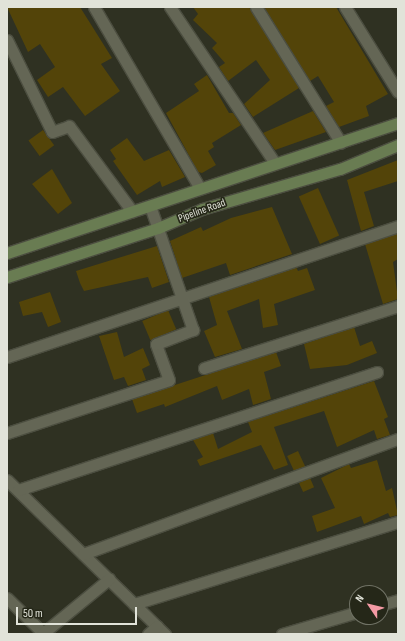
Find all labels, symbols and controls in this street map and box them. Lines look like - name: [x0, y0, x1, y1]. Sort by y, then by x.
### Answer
- street label: Pipeline Road: [177, 196, 227, 226]
- north arrow: [349, 585, 389, 625]
- text: N: [353, 592, 367, 605]
- scale bar: [18, 599, 139, 625]
- text: 50 m: [23, 606, 43, 621]

